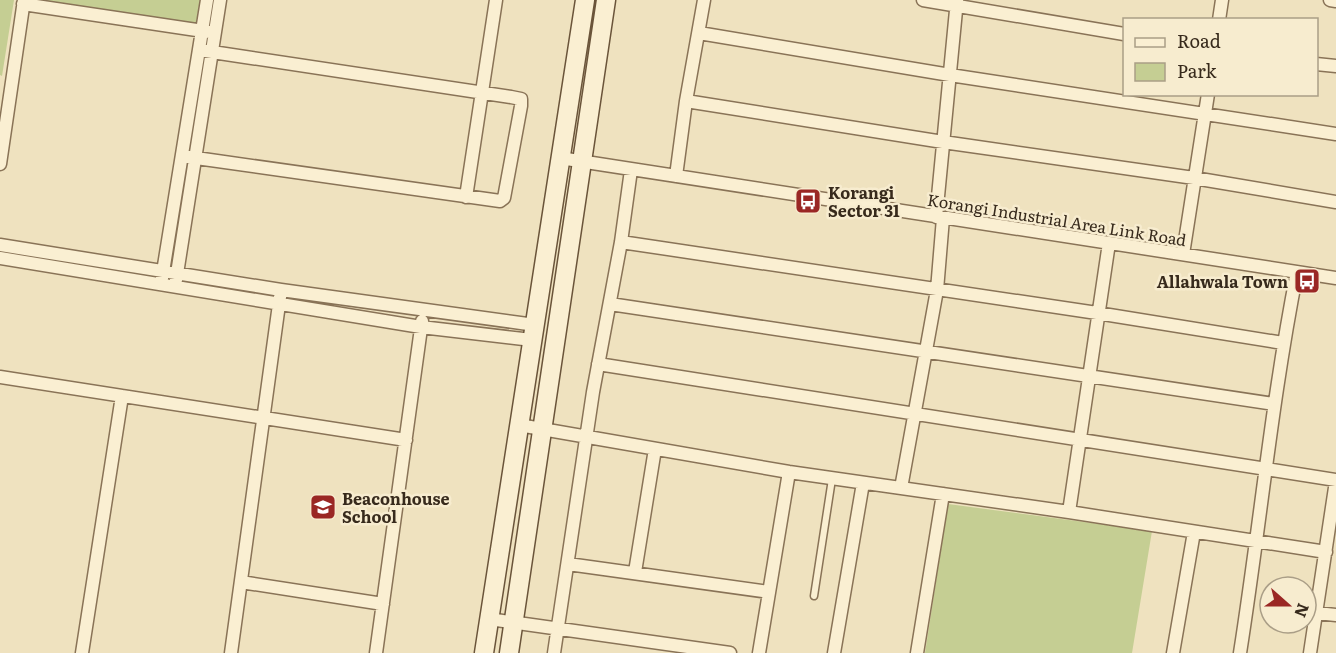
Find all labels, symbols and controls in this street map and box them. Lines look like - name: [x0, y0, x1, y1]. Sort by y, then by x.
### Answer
- legend: [1123, 18, 1318, 96]
- text: Road: [1177, 27, 1221, 54]
- text: Park: [1177, 57, 1218, 84]
- place label: Korangi Sector 31: [828, 180, 900, 222]
- bus stop icon: Korangi Sector 31: [793, 186, 823, 216]
- street label: Korangi Industrial Area Link Road: [926, 187, 1188, 251]
- bus stop icon: Allahwala Town: [1292, 266, 1322, 296]
- place label: Allahwala Town: [1157, 269, 1288, 293]
- place label: Beaconhouse School: [342, 486, 450, 528]
- school or university icon: Beaconhouse School: [308, 492, 338, 522]
- north arrow: [1258, 575, 1318, 635]
- text: N: [1289, 600, 1317, 621]

